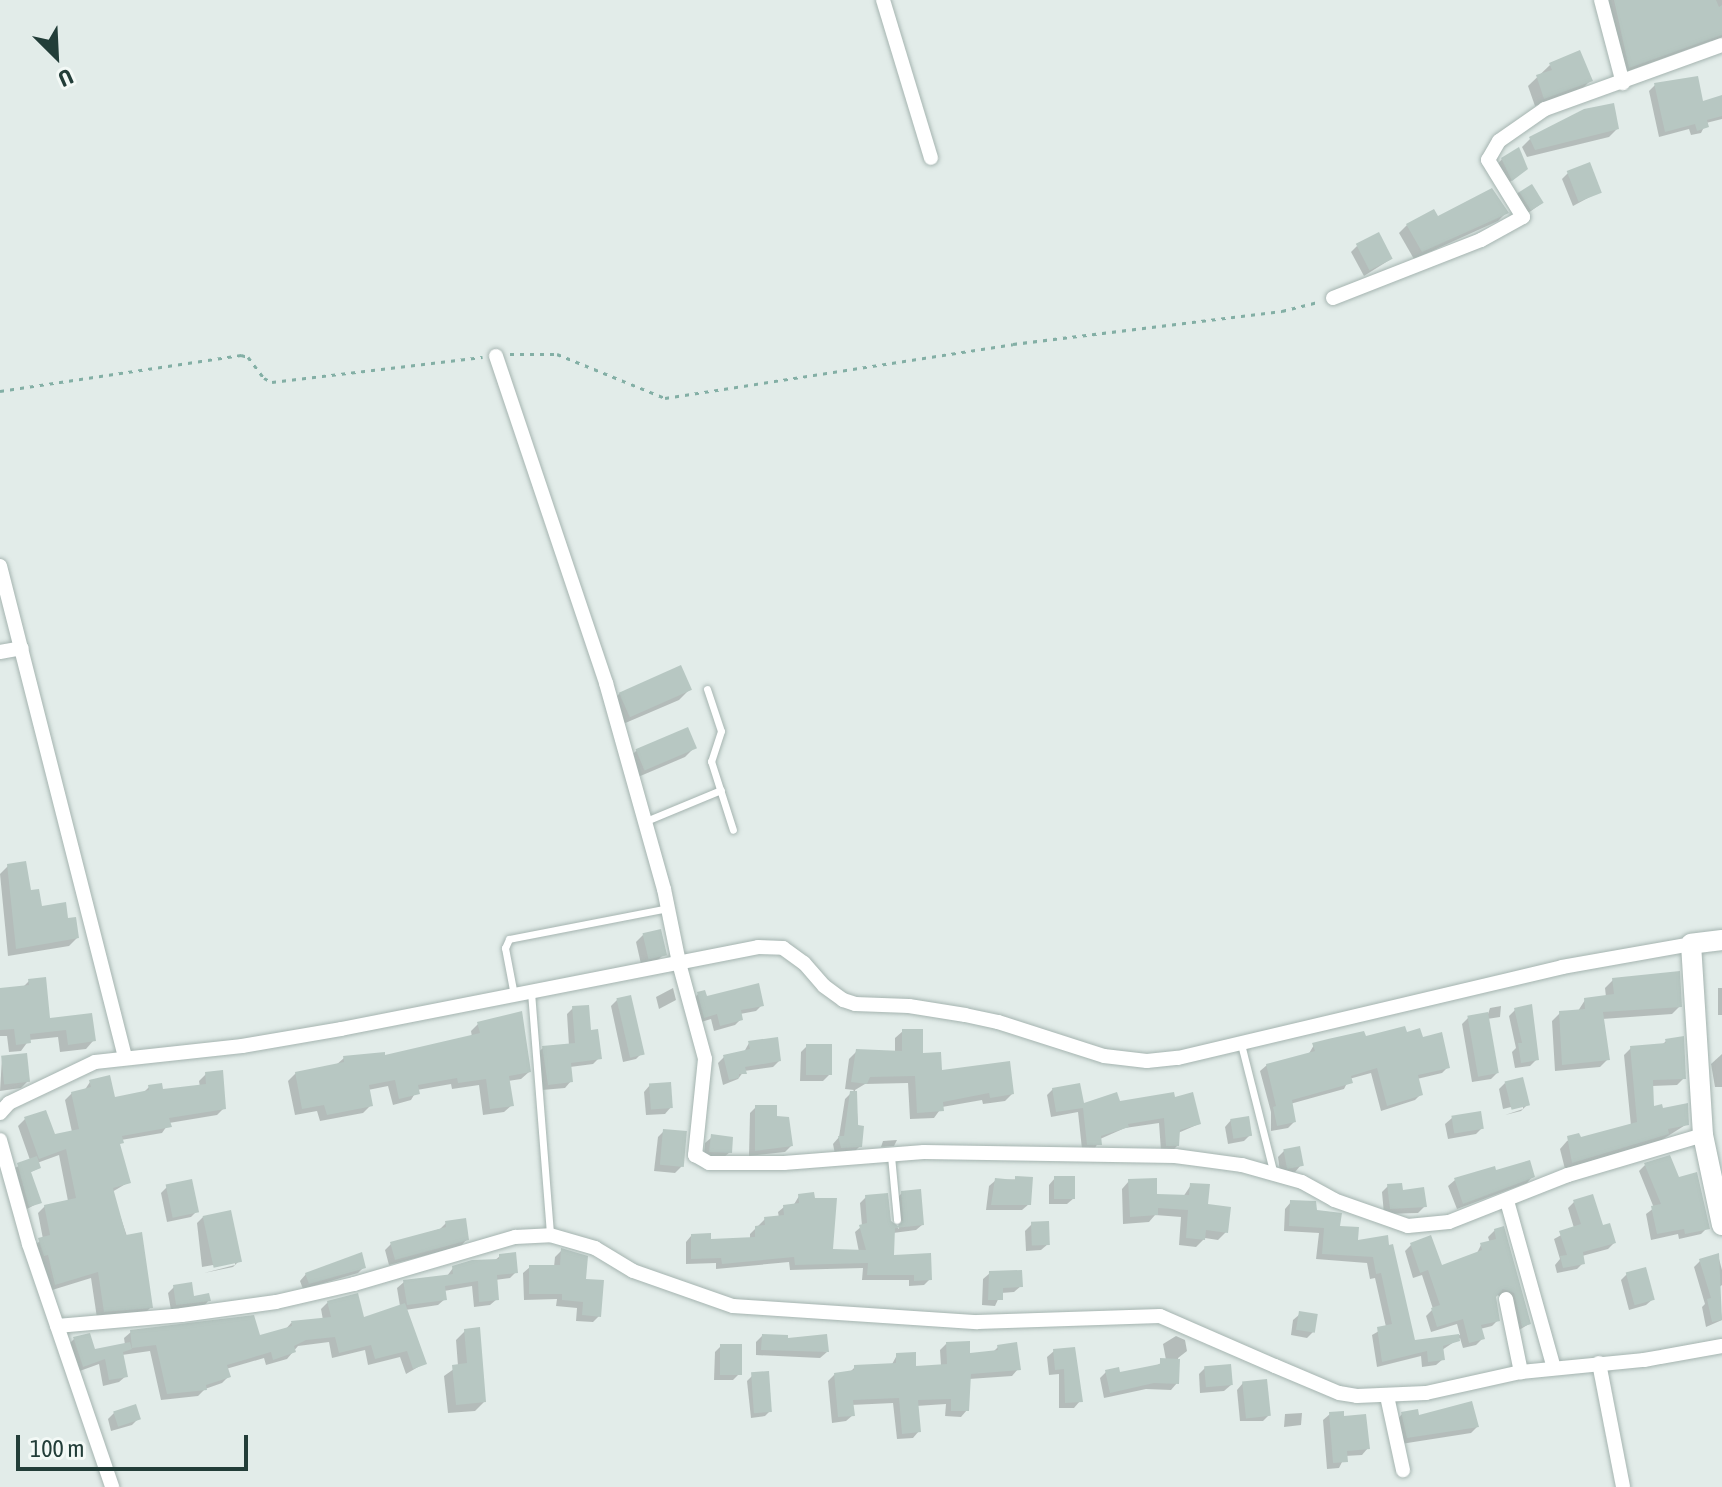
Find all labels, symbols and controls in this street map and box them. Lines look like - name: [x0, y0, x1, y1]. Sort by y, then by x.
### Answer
- north arrow: [16, 16, 96, 96]
- text: U: [55, 63, 77, 92]
- scale bar: [20, 1419, 252, 1469]
- text: 100 m: [30, 1435, 84, 1462]

